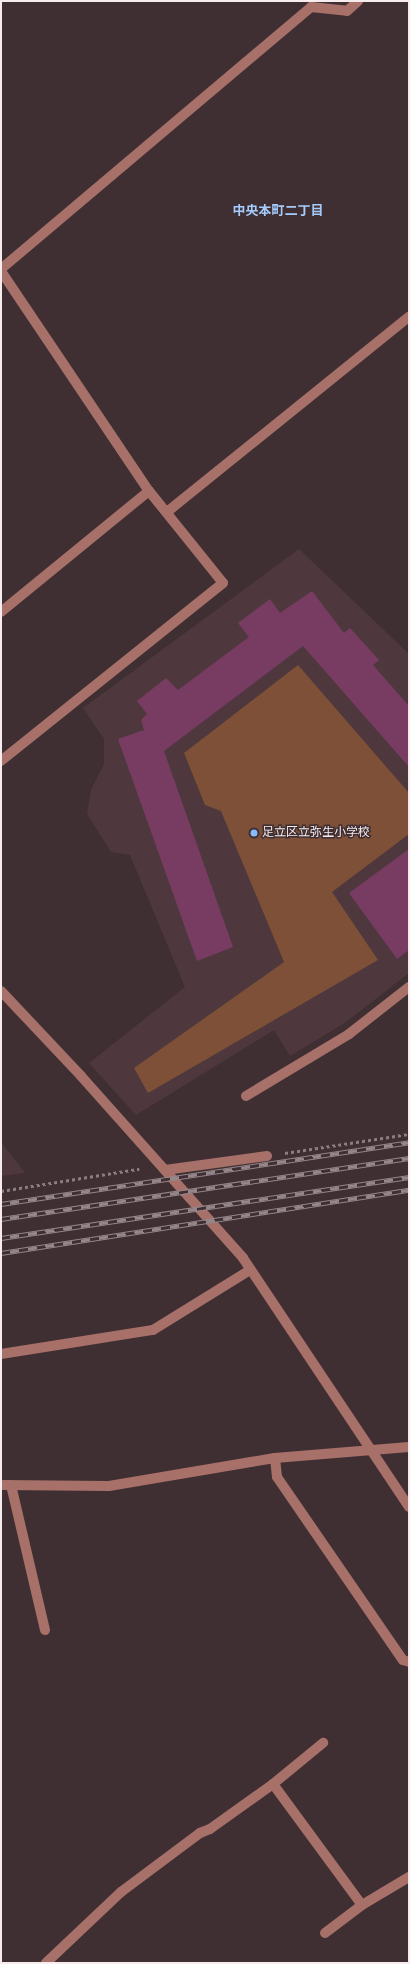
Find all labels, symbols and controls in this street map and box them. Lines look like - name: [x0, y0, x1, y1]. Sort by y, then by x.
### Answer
- district label: 中央本町二丁目: [233, 203, 323, 219]
- place label: 足立区立弥生小学校: [262, 826, 370, 840]
- marker: 足立区立弥生小学校: [249, 828, 259, 838]

